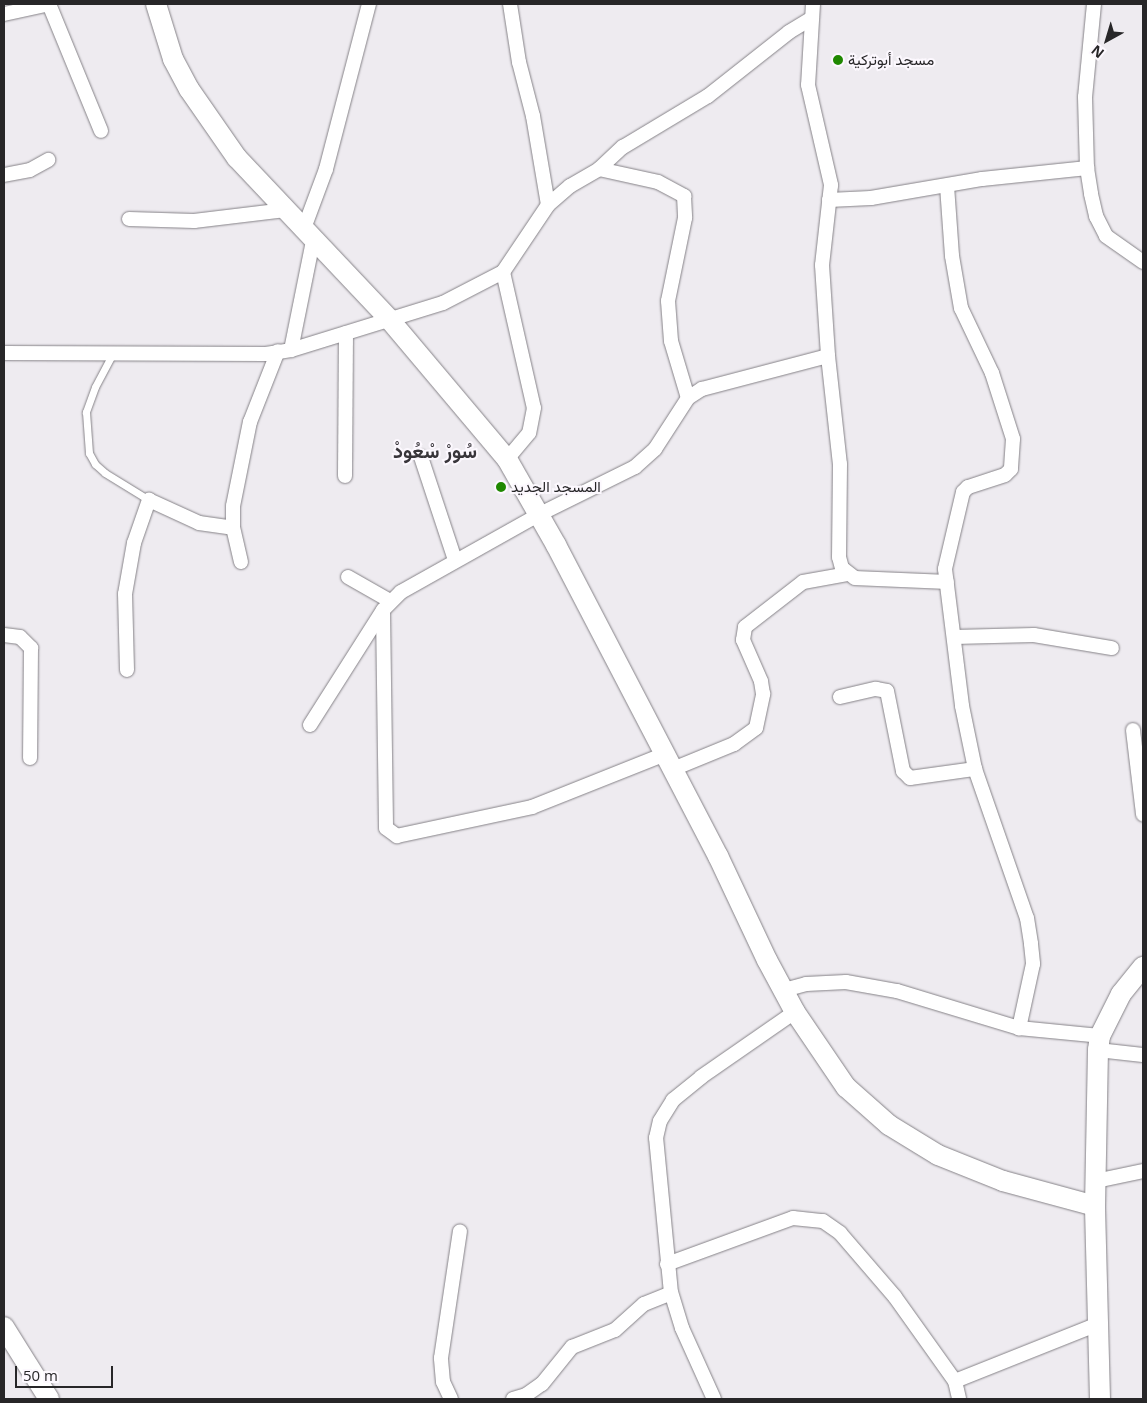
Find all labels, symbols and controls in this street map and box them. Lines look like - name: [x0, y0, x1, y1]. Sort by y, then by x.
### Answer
- north arrow: [1082, 15, 1132, 65]
- text: N: [1087, 41, 1108, 63]
- place label: مسجد أبوتركية: [848, 51, 934, 69]
- marker: مسجد أبوتركية: [832, 54, 844, 66]
- district label: سُورْ سْعُودْ: [393, 438, 477, 462]
- place label: المسجد الجديد: [511, 478, 601, 496]
- marker: المسجد الجديد: [495, 481, 507, 493]
- scale bar: [18, 1356, 115, 1388]
- text: 50 m: [23, 1365, 58, 1385]

